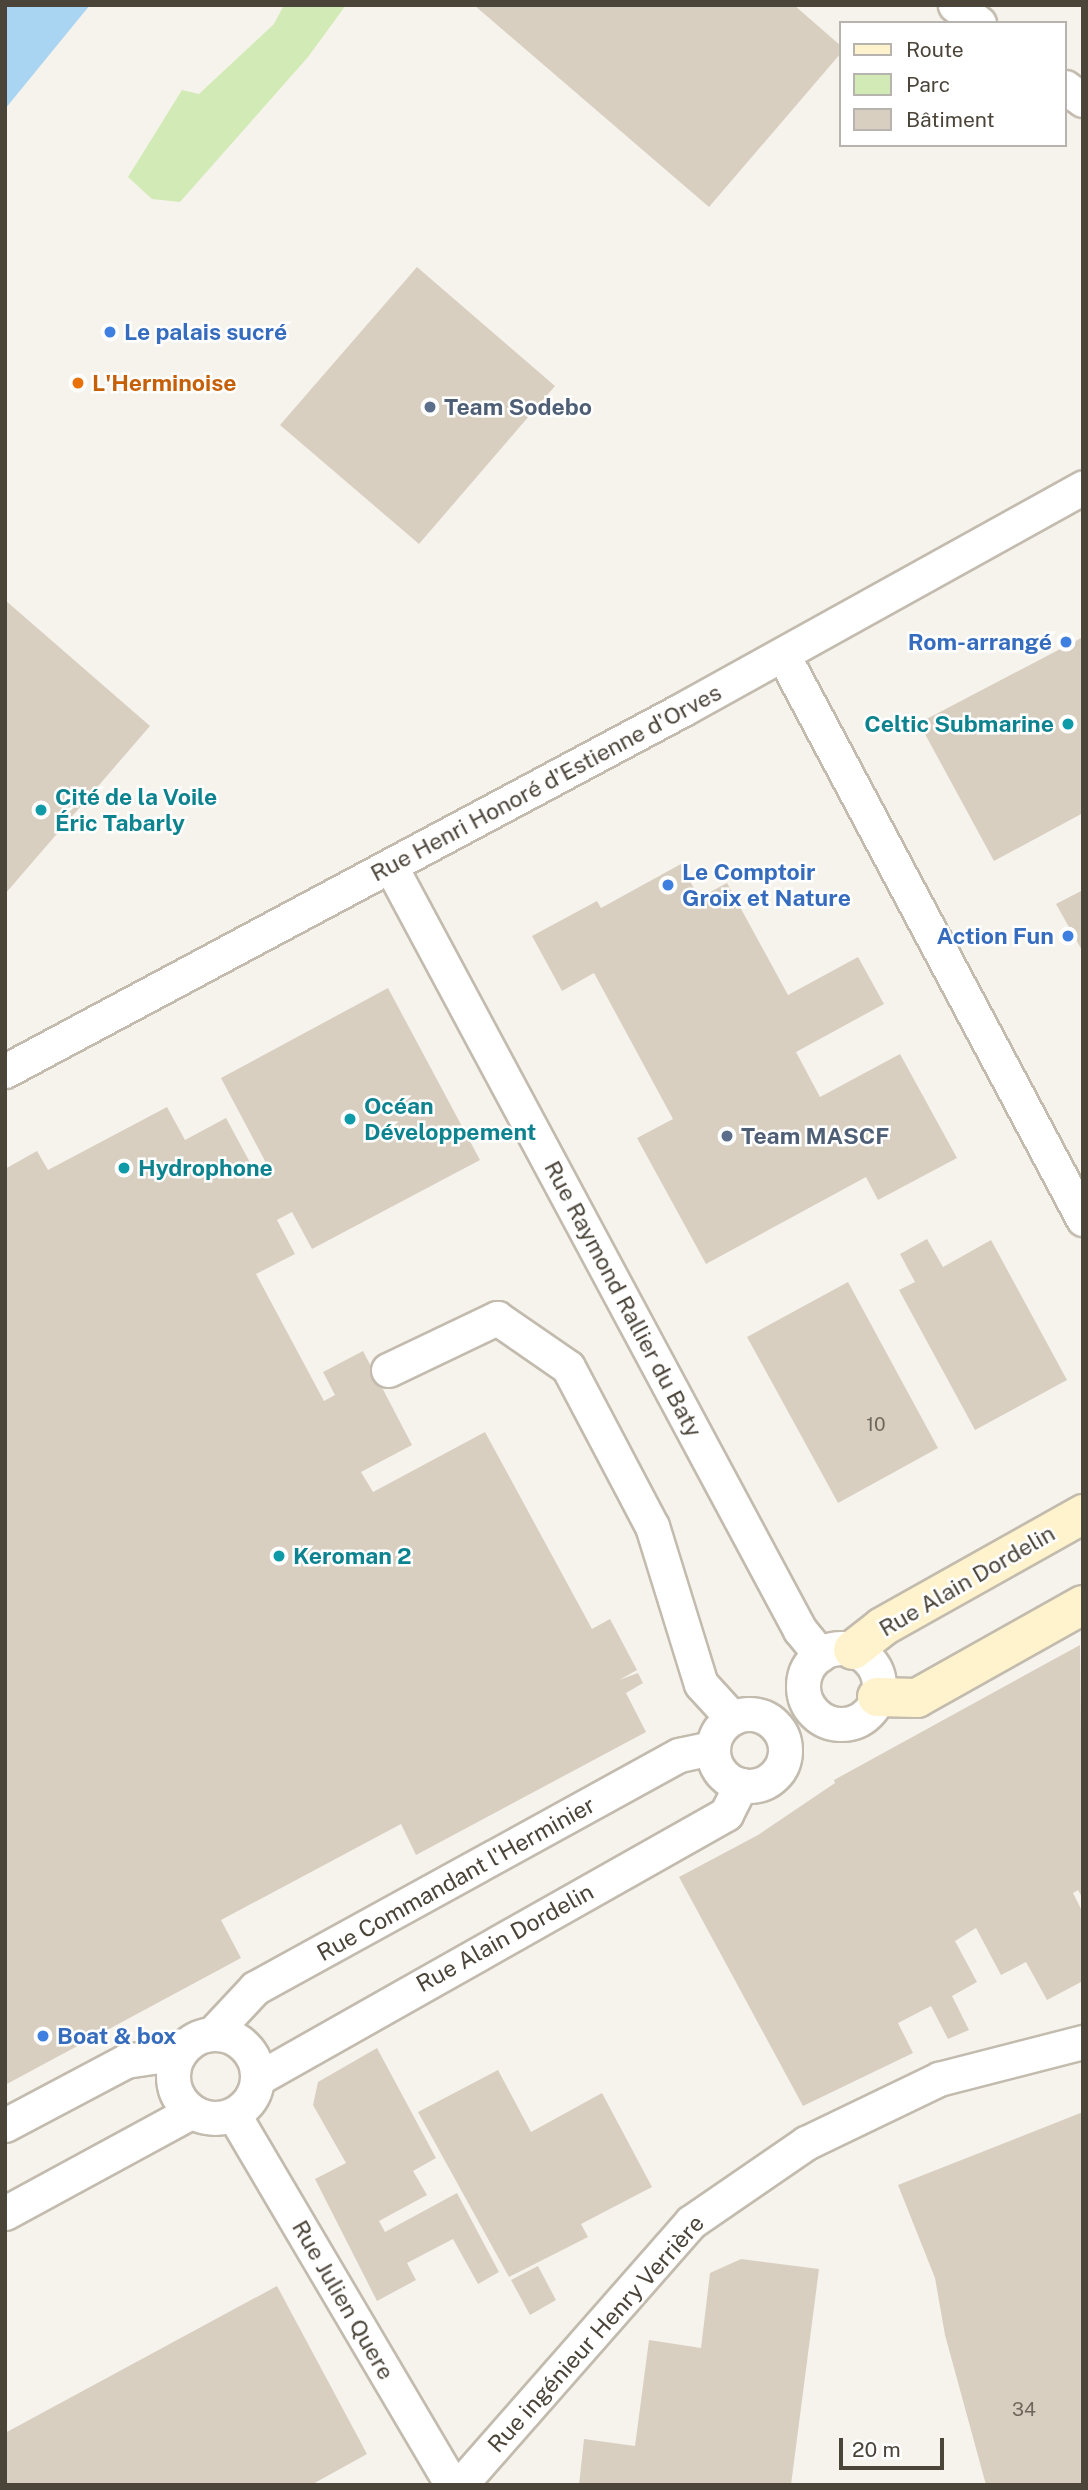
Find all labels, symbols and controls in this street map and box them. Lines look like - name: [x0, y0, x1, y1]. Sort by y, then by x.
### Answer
- legend: [839, 21, 1067, 147]
- text: Route: [906, 37, 964, 62]
- text: Parc: [906, 72, 950, 97]
- text: Bâtiment: [906, 107, 995, 132]
- place label: Le palais sucré: [124, 318, 287, 346]
- marker: Le palais sucré: [102, 324, 118, 340]
- place label: L'Herminoise: [92, 369, 237, 397]
- marker: L'Herminoise: [70, 375, 86, 391]
- place label: Team Sodebo: [444, 393, 592, 421]
- marker: Team Sodebo: [422, 399, 438, 415]
- place label: Rom-arrangé: [908, 628, 1052, 656]
- marker: Rom-arrangé: [1058, 634, 1074, 650]
- street label: Rue Henri Honoré d'Estienne d'Orves: [365, 678, 727, 888]
- place label: Celtic Submarine: [864, 710, 1054, 738]
- marker: Celtic Submarine: [1060, 716, 1076, 732]
- place label: Cité de la Voile Éric Tabarly: [55, 783, 218, 837]
- marker: Cité de la Voile Éric Tabarly: [33, 802, 49, 818]
- place label: Le Comptoir Groix et Nature: [682, 858, 851, 912]
- marker: Le Comptoir Groix et Nature: [660, 877, 676, 893]
- place label: Action Fun: [936, 922, 1054, 950]
- marker: Action Fun: [1060, 928, 1076, 944]
- place label: Océan Développement: [364, 1092, 536, 1146]
- marker: Océan Développement: [342, 1111, 358, 1127]
- place label: Team MASCF: [741, 1122, 889, 1150]
- marker: Team MASCF: [719, 1128, 735, 1144]
- place label: Hydrophone: [138, 1154, 273, 1182]
- street label: Rue Raymond Rallier du Baty: [538, 1156, 708, 1442]
- marker: Hydrophone: [116, 1160, 132, 1176]
- house number: 10: [866, 1414, 886, 1436]
- street label: Rue Alain Dordelin: [874, 1519, 1060, 1643]
- place label: Keroman 2: [293, 1542, 412, 1570]
- marker: Keroman 2: [271, 1548, 287, 1564]
- street label: Rue Commandant l'Herminier: [312, 1791, 600, 1967]
- street label: Rue Alain Dordelin: [412, 1878, 598, 1998]
- place label: Boat & box: [57, 2022, 176, 2050]
- marker: Boat & box: [35, 2028, 51, 2044]
- street label: Rue ingénieur Henry Verrière: [482, 2209, 710, 2459]
- street label: Rue Julien Quere: [286, 2215, 400, 2385]
- house number: 34: [1012, 2399, 1036, 2421]
- scale bar: [843, 2424, 948, 2468]
- text: 20 m: [852, 2437, 901, 2462]

